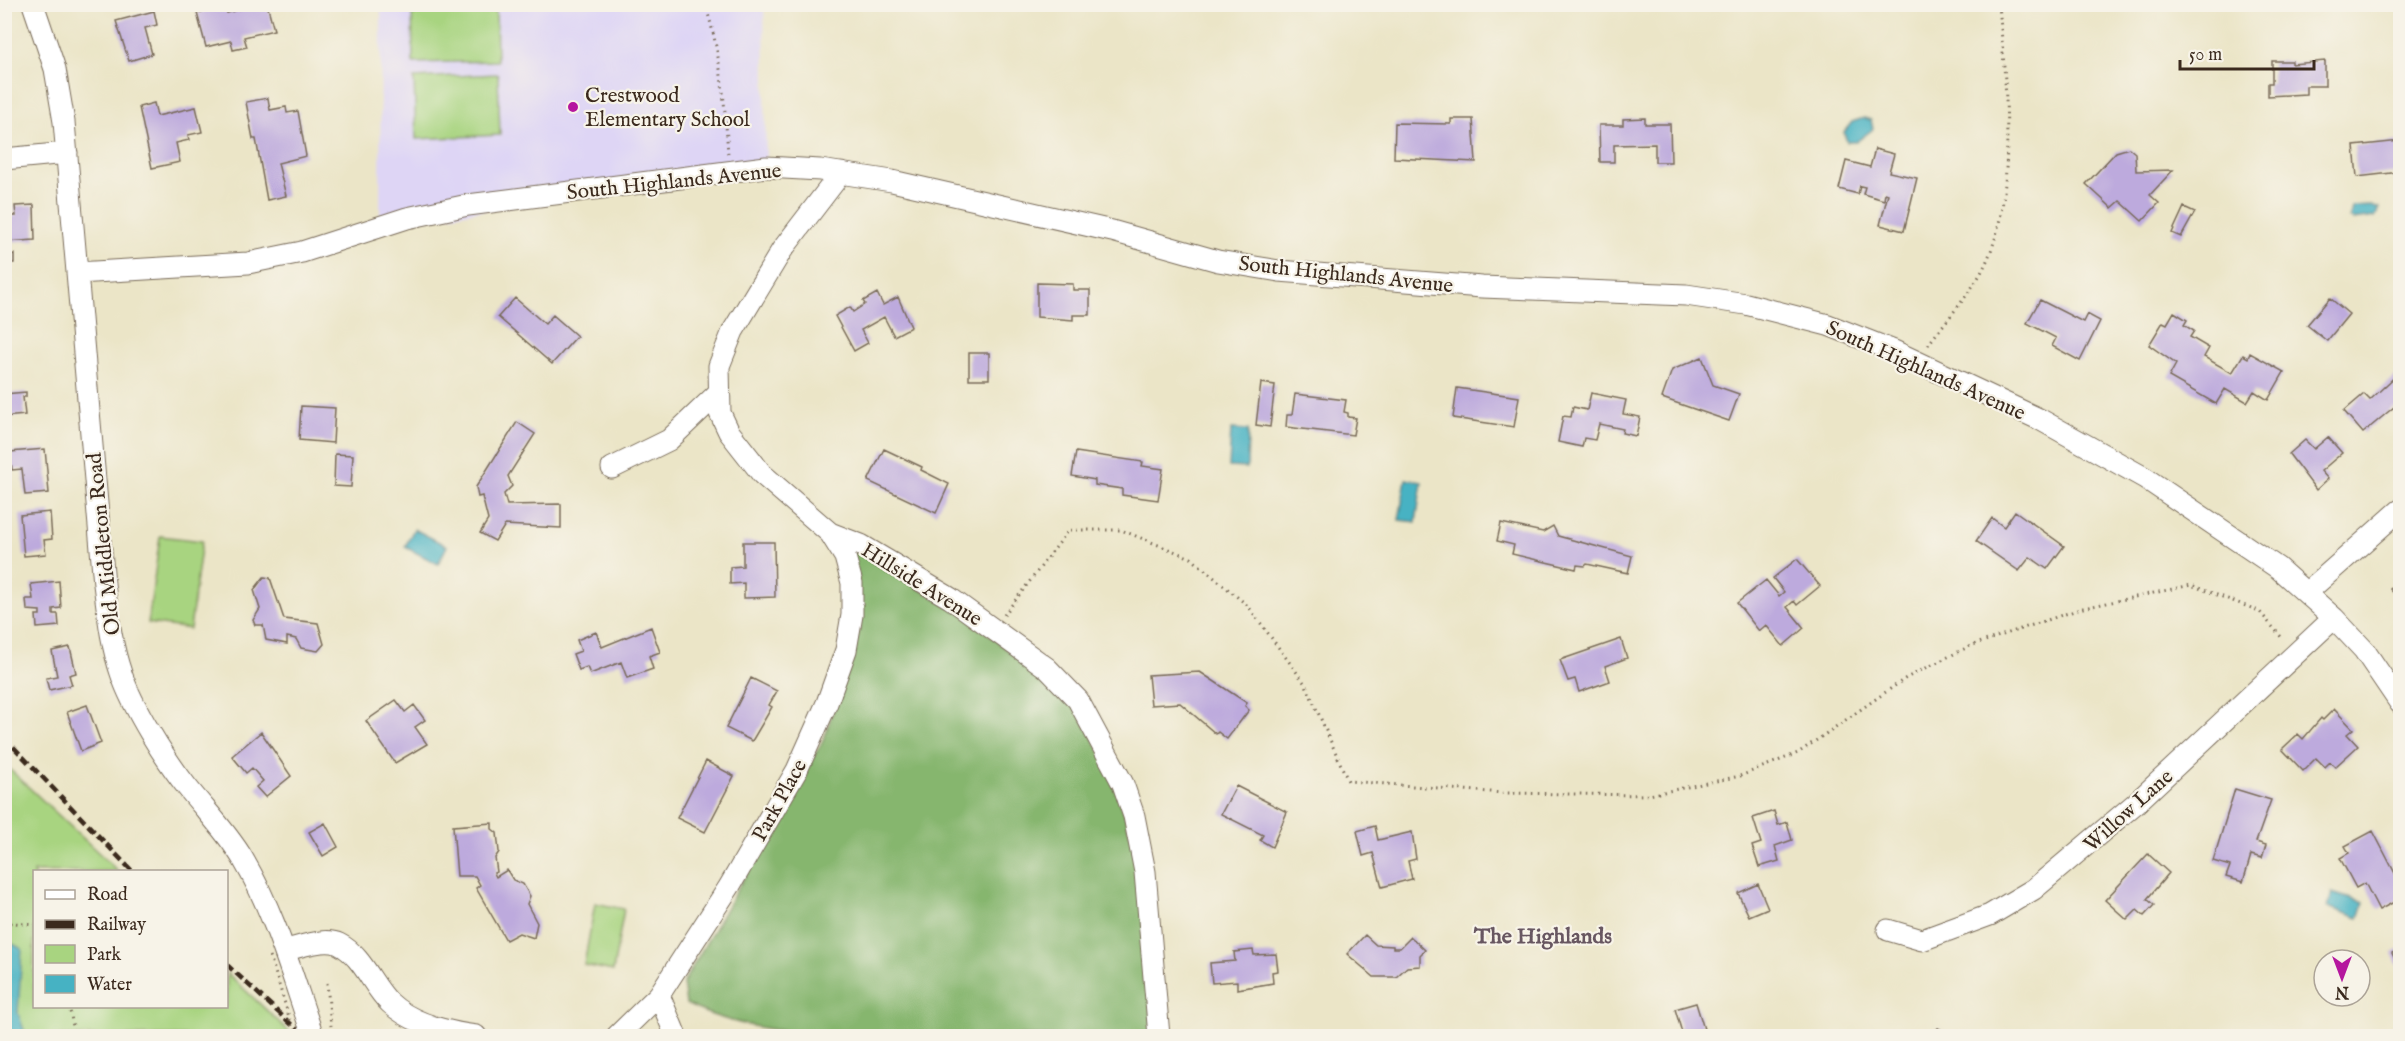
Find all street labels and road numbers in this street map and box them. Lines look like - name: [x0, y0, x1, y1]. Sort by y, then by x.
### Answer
- street label: South Highlands Avenue: [566, 158, 783, 207]
- street label: South Highlands Avenue: [1237, 251, 1455, 300]
- street label: South Highlands Avenue: [1821, 315, 2030, 428]
- street label: Old Middleton Road: [81, 450, 128, 636]
- street label: Hillside Avenue: [856, 537, 987, 633]
- street label: Park Place: [747, 754, 814, 847]
- street label: Willow Lane: [2079, 764, 2180, 858]

